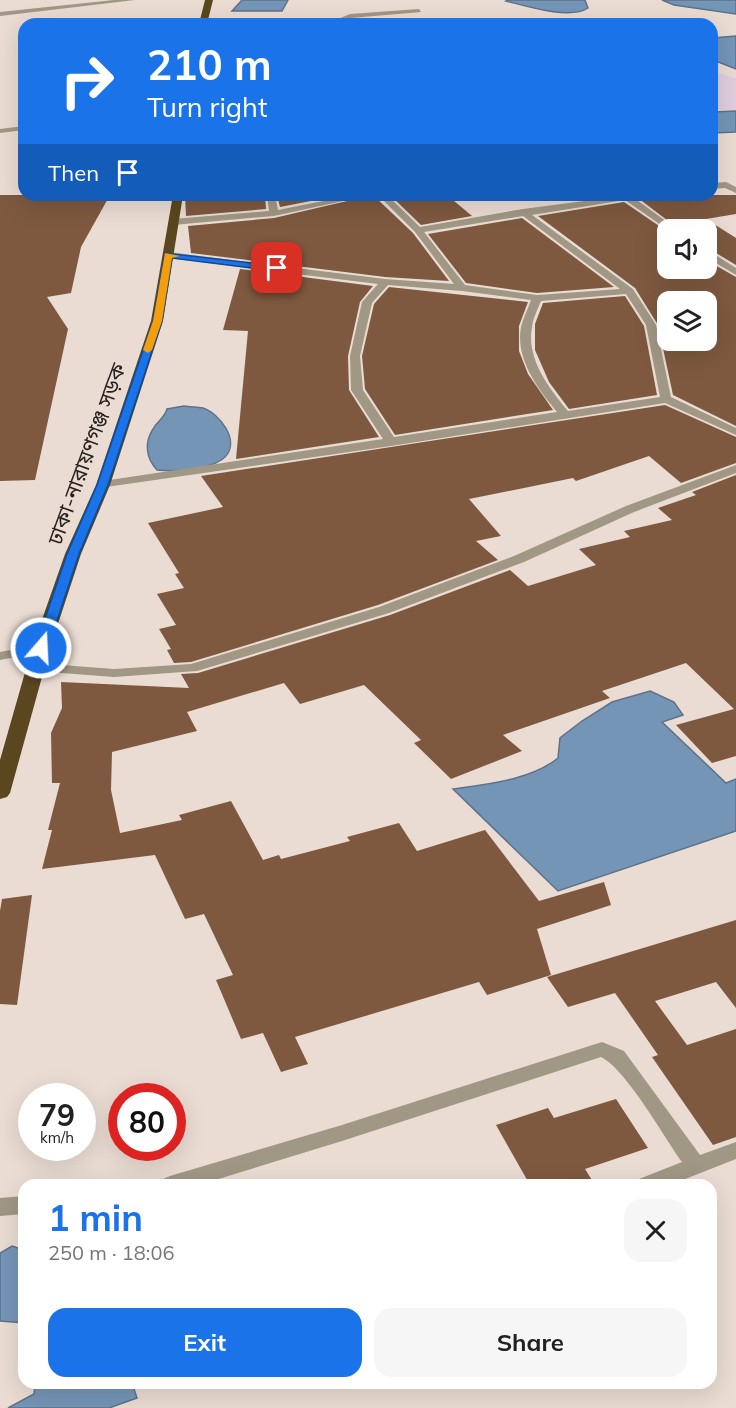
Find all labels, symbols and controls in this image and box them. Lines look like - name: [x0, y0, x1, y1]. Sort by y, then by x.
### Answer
- text: 210 m: [147, 38, 272, 91]
- icon: right: [48, 42, 126, 120]
- text: Turn right: [147, 90, 267, 124]
- icon: arrive: [111, 156, 144, 189]
- text: Then: [48, 159, 99, 187]
- map controls: [657, 219, 717, 351]
- button: sound: [657, 219, 717, 279]
- pin: [251, 242, 302, 293]
- icon: arrive: [260, 251, 293, 284]
- button: layers: [657, 291, 717, 351]
- street label: ঢাকা-নারায়ণগঞ্জ সড়ক: [41, 358, 131, 549]
- position arrow: [9, 616, 73, 680]
- speed limit sign: 80: [108, 1083, 186, 1161]
- text: 79: [39, 1096, 75, 1134]
- text: km/h: [40, 1128, 74, 1147]
- text: 1 min: [48, 1195, 143, 1240]
- button: close: [624, 1199, 687, 1262]
- text: 250 m · 18:06: [48, 1240, 174, 1265]
- button: Exit: [48, 1308, 362, 1377]
- button: Share: [374, 1308, 687, 1377]

